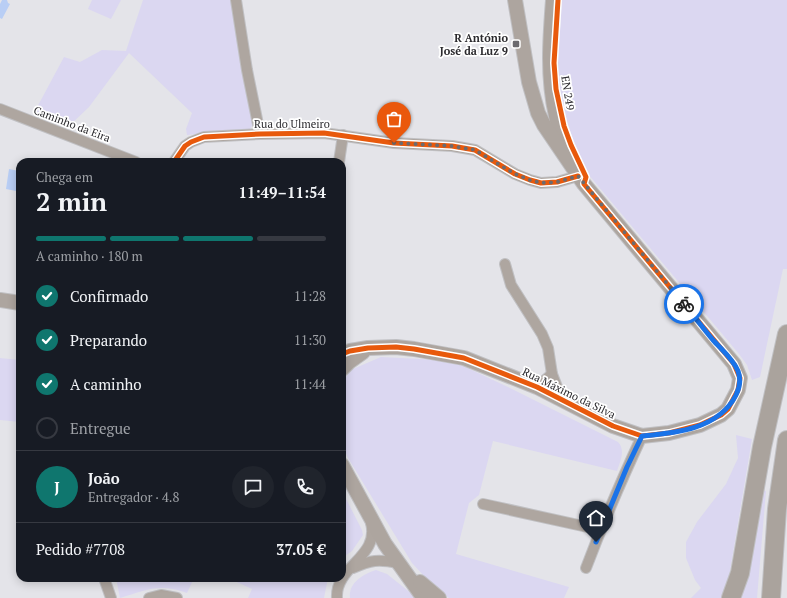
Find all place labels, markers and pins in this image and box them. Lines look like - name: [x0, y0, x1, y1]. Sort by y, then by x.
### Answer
- place label: R António José da Luz 9: [440, 31, 508, 58]
- marker: R António José da Luz 9: [511, 39, 521, 49]
- pin: [377, 102, 411, 143]
- pin: [579, 501, 613, 542]

